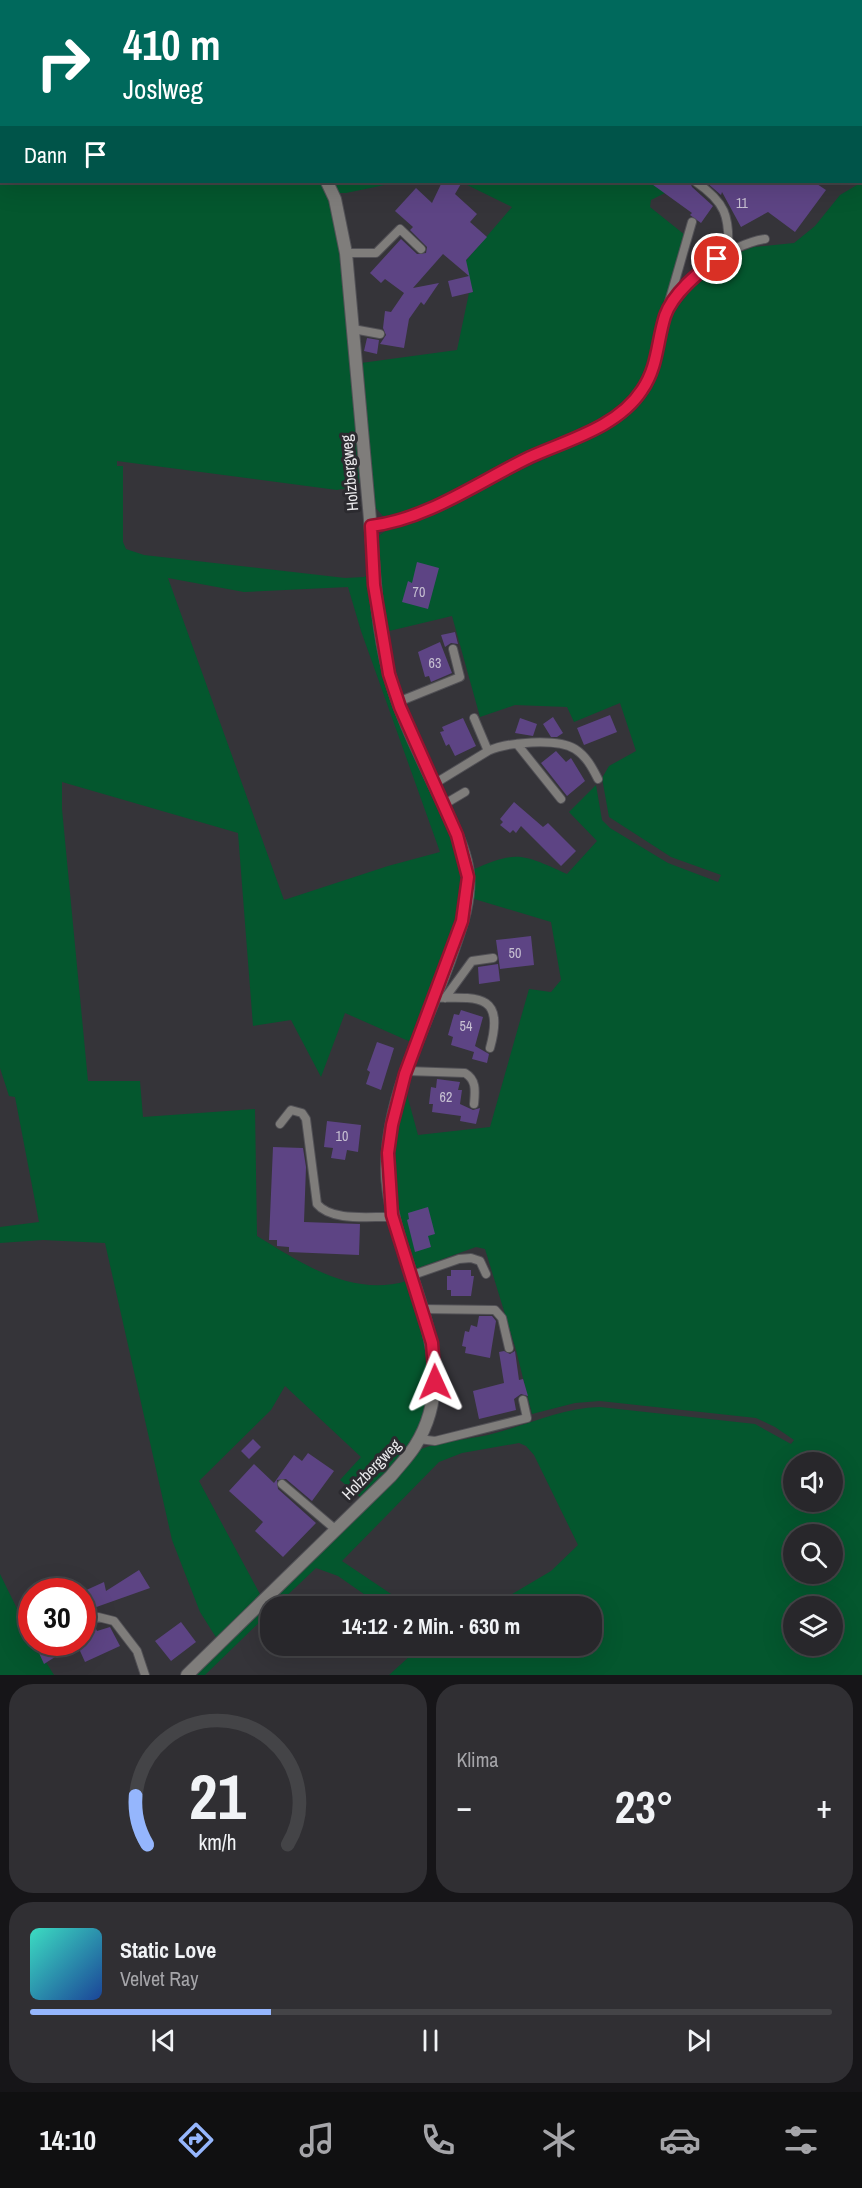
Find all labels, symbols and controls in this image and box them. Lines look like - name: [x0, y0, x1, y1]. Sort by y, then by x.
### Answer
- text: 410 m: [123, 17, 221, 73]
- icon: right: [24, 24, 102, 102]
- text: Joslweg: [123, 71, 203, 107]
- icon: arrive: [79, 138, 112, 171]
- text: Dann: [24, 140, 67, 170]
- house number: 11: [736, 194, 749, 212]
- pin: [691, 233, 742, 284]
- icon: arrive: [700, 242, 733, 275]
- street label: Holzbergweg: [335, 433, 363, 512]
- house number: 70: [413, 583, 425, 601]
- house number: 63: [429, 654, 441, 672]
- house number: 50: [509, 944, 521, 962]
- house number: 54: [460, 1017, 473, 1035]
- house number: 62: [440, 1088, 452, 1106]
- house number: 10: [336, 1127, 348, 1145]
- position arrow: [403, 1350, 467, 1414]
- street label: Holzbergweg: [336, 1433, 406, 1504]
- map controls: [783, 1452, 843, 1656]
- button: sound: [783, 1452, 843, 1512]
- button: search: [783, 1524, 843, 1584]
- speed limit sign: 30: [18, 1578, 96, 1656]
- button: layers: [783, 1596, 843, 1656]
- text: 14:12 · 2 Min. · 630 m: [342, 1611, 520, 1641]
- text: Klima: [457, 1746, 498, 1773]
- text: 21: [189, 1754, 247, 1838]
- text: 23°: [615, 1776, 674, 1837]
- text: −: [457, 1784, 472, 1828]
- text: +: [816, 1784, 832, 1828]
- text: km/h: [199, 1829, 237, 1858]
- text: Static Love: [120, 1935, 216, 1965]
- text: Velvet Ray: [120, 1965, 198, 1992]
- icon: previous: [147, 2024, 180, 2057]
- icon: pause: [414, 2024, 447, 2057]
- icon: next: [682, 2024, 715, 2057]
- icon: directions: [175, 2119, 217, 2161]
- icon: music: [296, 2119, 338, 2161]
- icon: phone: [417, 2119, 459, 2161]
- icon: climate: [538, 2119, 580, 2161]
- icon: car: [659, 2119, 701, 2161]
- icon: filters: [780, 2119, 822, 2161]
- text: 14:10: [40, 2122, 96, 2158]

